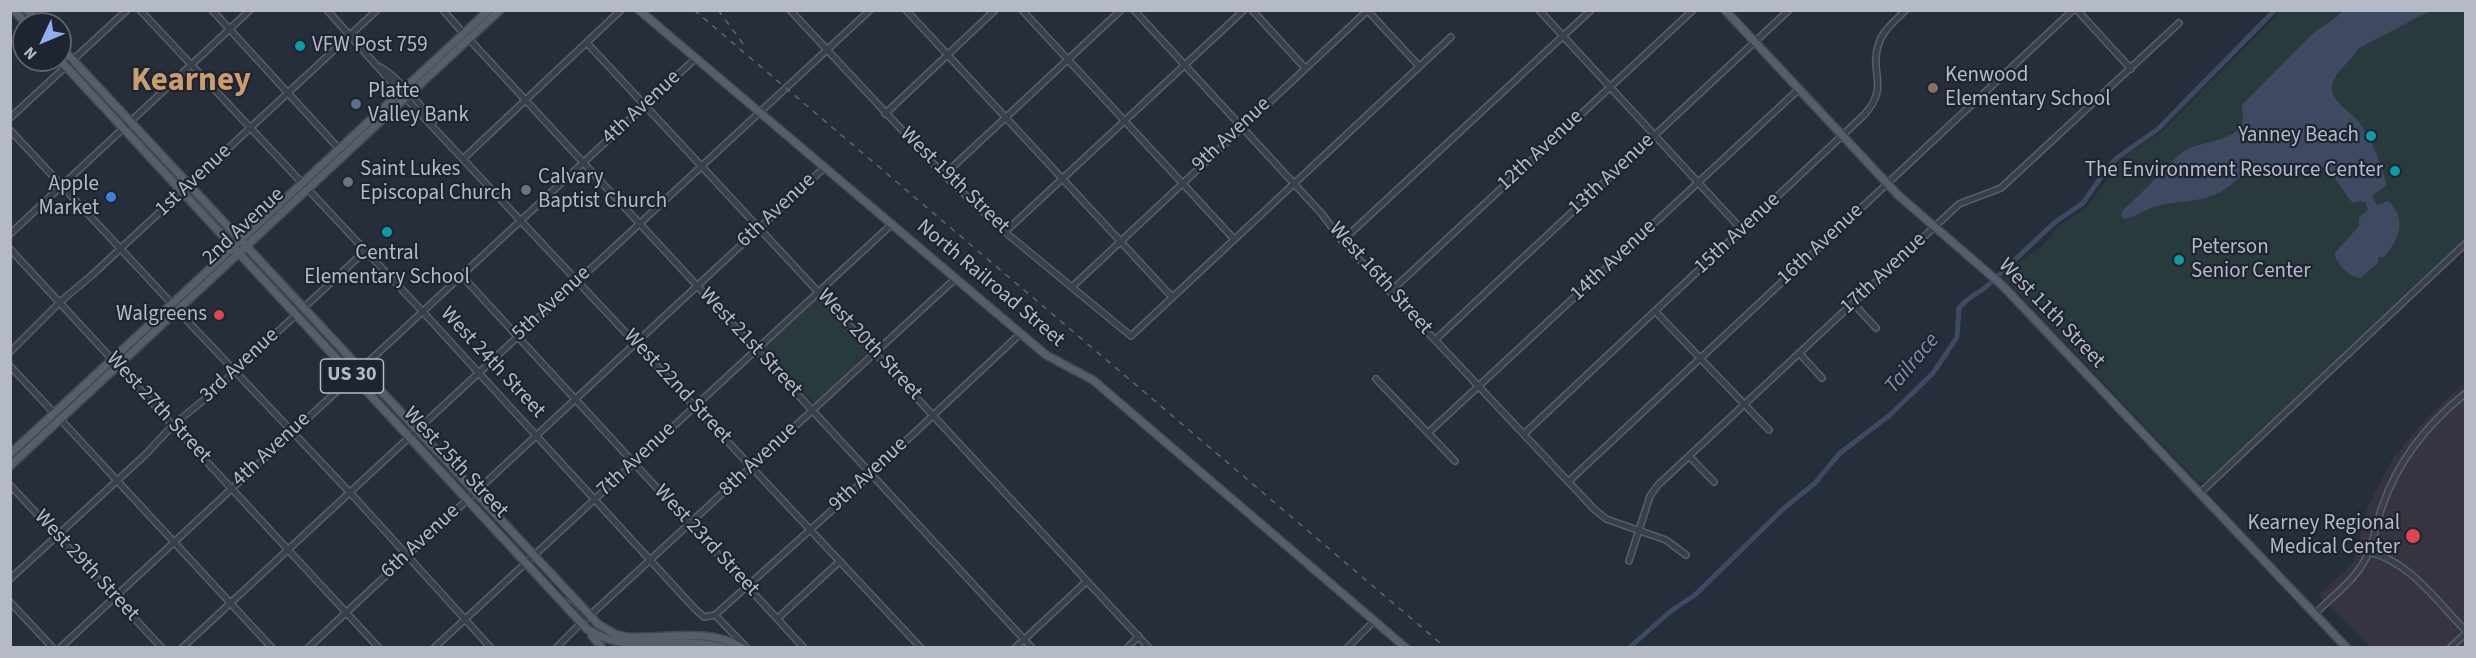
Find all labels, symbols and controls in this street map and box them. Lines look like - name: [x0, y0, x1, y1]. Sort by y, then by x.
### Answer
- north arrow: [12, 12, 72, 72]
- place label: VFW Post 759: [312, 33, 428, 59]
- marker: VFW Post 759: [293, 39, 307, 53]
- text: N: [19, 42, 42, 65]
- district label: Kearney: [131, 63, 251, 103]
- place label: Kenwood Elementary School: [1945, 63, 2111, 113]
- street label: 4th Avenue: [598, 65, 686, 151]
- place label: Platte Valley Bank: [368, 79, 469, 129]
- marker: Kenwood Elementary School: [1926, 81, 1940, 95]
- street label: 9th Avenue: [1188, 92, 1276, 178]
- marker: Platte Valley Bank: [349, 97, 363, 111]
- street label: 12th Avenue: [1493, 105, 1589, 197]
- street label: West 19th Street: [894, 122, 1014, 240]
- place label: Yanney Beach: [2238, 123, 2359, 149]
- street label: 13th Avenue: [1564, 129, 1660, 221]
- marker: Yanney Beach: [2364, 129, 2378, 143]
- street label: 1st Avenue: [151, 139, 237, 223]
- place label: Saint Lukes Episcopal Church: [360, 157, 512, 207]
- place label: The Environment Resource Center: [2085, 158, 2383, 184]
- marker: The Environment Resource Center: [2388, 164, 2402, 178]
- place label: Calvary Baptist Church: [538, 165, 667, 215]
- street label: 6th Avenue: [733, 168, 821, 254]
- place label: Apple Market: [39, 172, 99, 222]
- marker: Saint Lukes Episcopal Church: [341, 175, 355, 189]
- street label: 2nd Avenue: [198, 183, 290, 271]
- marker: Calvary Baptist Church: [519, 183, 533, 197]
- street label: 15th Avenue: [1690, 188, 1786, 280]
- marker: Apple Market: [104, 190, 118, 204]
- street label: 16th Avenue: [1773, 199, 1869, 291]
- street label: North Railroad Street: [911, 215, 1069, 353]
- street label: 14th Avenue: [1566, 215, 1662, 307]
- street label: West 16th Street: [1323, 218, 1437, 340]
- marker: Central Elementary School: [380, 225, 394, 239]
- street label: 17th Avenue: [1836, 228, 1932, 320]
- place label: Peterson Senior Center: [2191, 235, 2311, 285]
- place label: Central Elementary School: [304, 241, 470, 291]
- marker: Peterson Senior Center: [2172, 253, 2186, 267]
- street label: West 11th Street: [1992, 254, 2110, 374]
- street label: 5th Avenue: [508, 261, 596, 347]
- street label: West 21st Street: [693, 283, 807, 403]
- street label: West 20th Street: [811, 284, 927, 406]
- place label: Walgreens: [116, 302, 207, 328]
- street label: West 24th Street: [434, 302, 550, 424]
- marker: Walgreens: [212, 308, 226, 322]
- street label: 3rd Avenue: [196, 323, 284, 409]
- street label: West 22nd Street: [618, 324, 736, 450]
- water label: Tailrace: [1880, 328, 1946, 400]
- street label: West 27th Street: [100, 347, 216, 469]
- road number: US 30: [320, 359, 384, 393]
- street label: West 25th Street: [397, 402, 513, 524]
- street label: 4th Avenue: [228, 407, 316, 493]
- street label: 7th Avenue: [593, 417, 681, 503]
- street label: 8th Avenue: [715, 417, 803, 503]
- street label: 9th Avenue: [825, 432, 913, 518]
- street label: West 23rd Street: [648, 480, 764, 602]
- street label: 6th Avenue: [377, 499, 465, 585]
- street label: West 29th Street: [28, 505, 144, 627]
- place label: Kearney Regional Medical Center: [2247, 511, 2400, 561]
- marker: Kearney Regional Medical Center: [2404, 527, 2422, 545]

